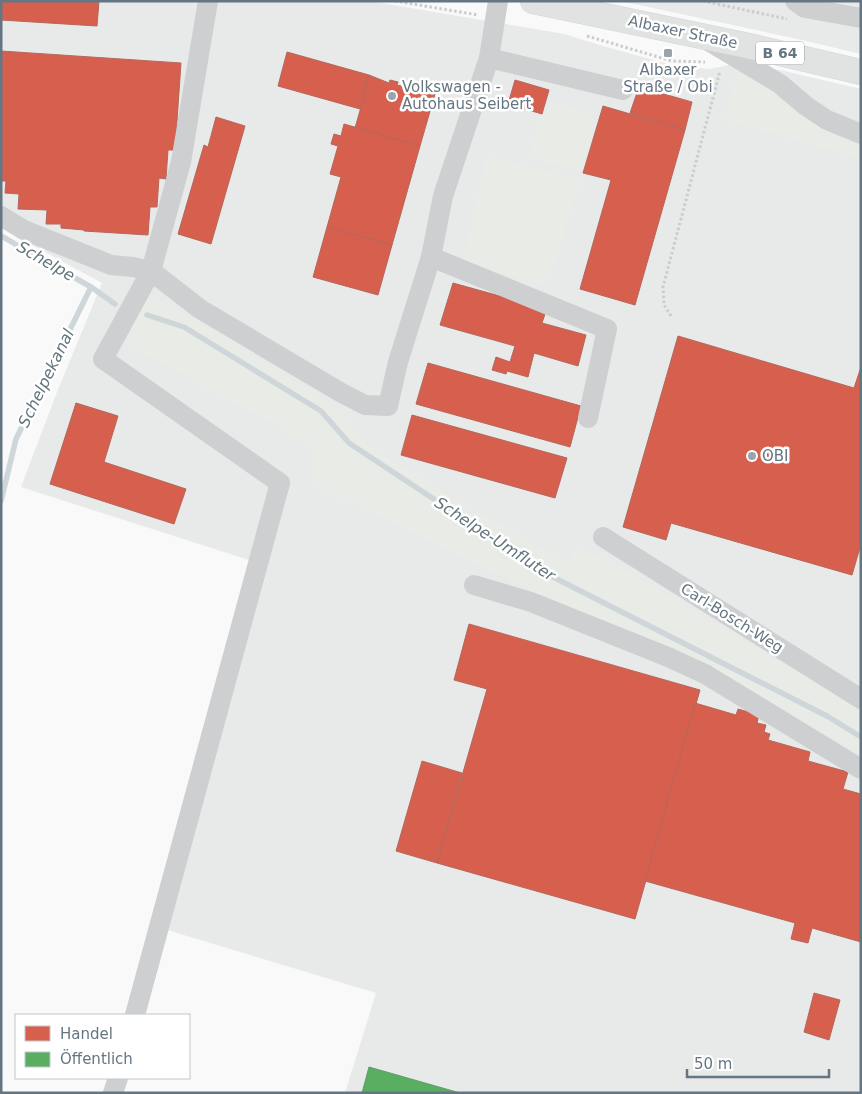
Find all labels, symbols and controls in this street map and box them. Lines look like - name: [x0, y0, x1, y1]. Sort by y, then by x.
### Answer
- street label: Albaxer Straße: [627, 12, 739, 52]
- road number: B 64: [756, 42, 804, 64]
- marker: Albaxer Straße / Obi: [662, 47, 674, 59]
- place label: Albaxer Straße / Obi: [623, 61, 713, 96]
- place label: Volkswagen - Autohaus Seibert: [402, 78, 531, 113]
- marker: Volkswagen - Autohaus Seibert: [386, 90, 398, 102]
- water label: Schelpe: [14, 237, 78, 285]
- water label: Schelpekanal: [14, 325, 78, 430]
- place label: OBI: [762, 447, 789, 465]
- marker: OBI: [746, 450, 758, 462]
- water label: Schelpe-Umfluter: [431, 493, 560, 586]
- street label: Carl-Bosch-Weg: [677, 579, 787, 657]
- legend: [15, 1014, 190, 1079]
- text: Handel: [60, 1025, 113, 1043]
- scale bar: [687, 1046, 830, 1078]
- text: Öffentlich: [60, 1049, 133, 1068]
- text: 50 m: [694, 1055, 732, 1073]

